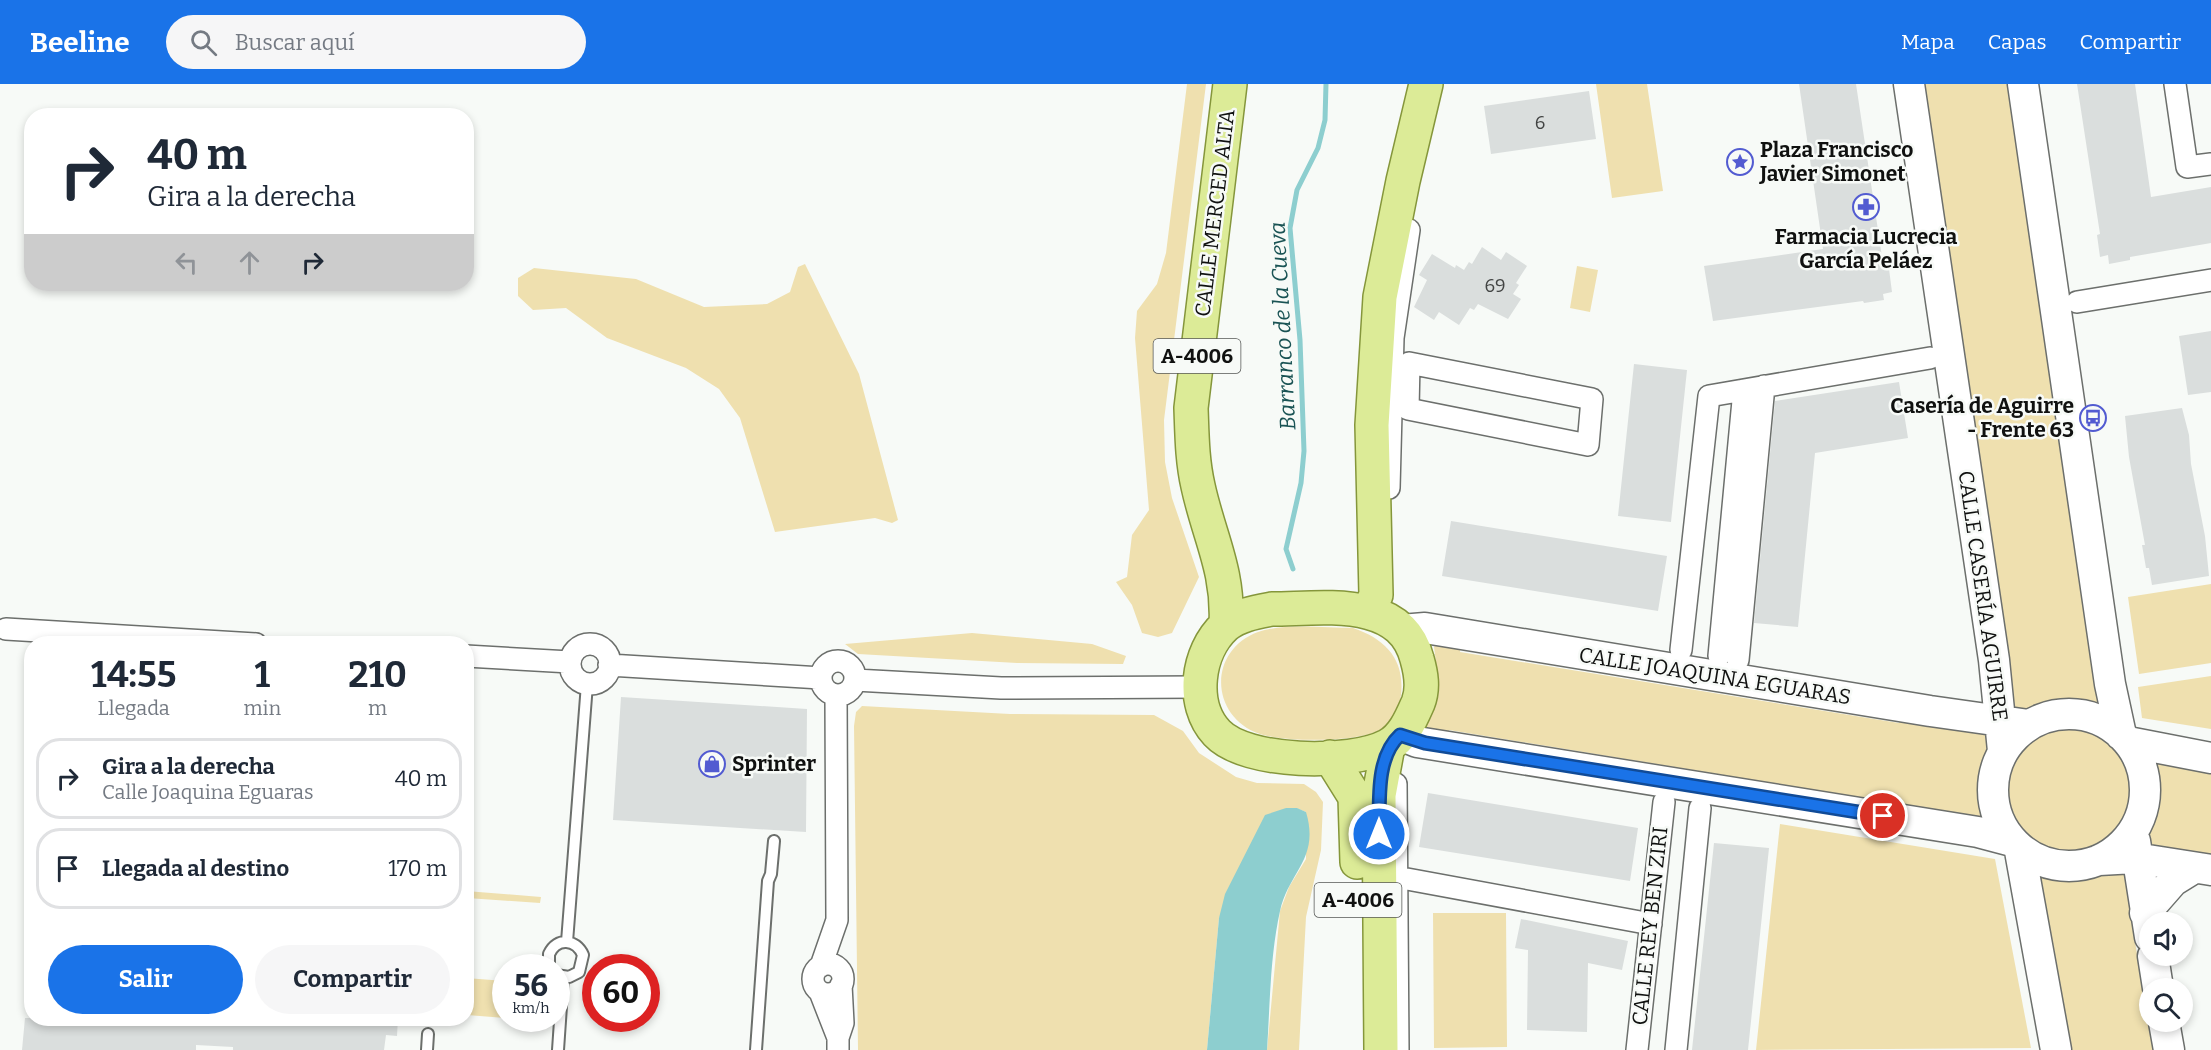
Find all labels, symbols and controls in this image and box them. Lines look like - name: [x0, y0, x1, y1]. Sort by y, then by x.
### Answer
- search box: [166, 15, 586, 69]
- text: Beeline: [30, 26, 130, 59]
- icon: search: [187, 26, 220, 59]
- text: Buscar aquí: [235, 29, 355, 56]
- text: Mapa: [1901, 29, 1955, 55]
- text: Capas: [1988, 29, 2046, 55]
- text: Compartir: [2079, 29, 2181, 55]
- street label: CALLE MERCED ALTA: [1189, 108, 1241, 318]
- house number: 6: [1535, 112, 1545, 134]
- text: 40 m: [147, 130, 247, 180]
- icon: right: [48, 132, 126, 210]
- place label: Plaza Francisco Javier Simonet: [1759, 137, 1913, 187]
- place icon: Plaza Francisco Javier Simonet: [1725, 147, 1755, 177]
- text: Gira a la derecha: [147, 181, 356, 213]
- pharmacy icon: Farmacia Lucrecia García Peláez: [1851, 192, 1881, 222]
- water label: Barranco de la Cueva: [1264, 221, 1301, 431]
- place label: Farmacia Lucrecia García Peláez: [1775, 224, 1957, 274]
- icon: left: [170, 246, 203, 279]
- icon: ahead: [233, 246, 266, 279]
- icon: right: [296, 246, 329, 279]
- house number: 69: [1484, 275, 1506, 297]
- road number: A-4006: [1154, 339, 1240, 373]
- place label: Casería de Aguirre - Frente 63: [1890, 393, 2074, 443]
- bus stop icon: Casería de Aguirre - Frente 63: [2078, 403, 2108, 433]
- street label: CALLE CASERÍA AGUIRRE: [1953, 469, 2013, 723]
- street label: CALLE JOAQUINA EGUARAS: [1577, 642, 1853, 710]
- text: 14:55: [91, 653, 176, 697]
- text: 1: [254, 653, 270, 697]
- text: 210: [348, 653, 407, 697]
- text: Llegada: [98, 696, 170, 720]
- text: min: [243, 696, 281, 720]
- text: m: [368, 696, 387, 720]
- shop icon: Sprinter: [697, 749, 727, 779]
- place label: Sprinter: [732, 751, 816, 777]
- text: Gira a la derecha: [102, 753, 275, 780]
- icon: right: [51, 762, 84, 795]
- text: 40 m: [395, 765, 447, 792]
- text: Calle Joaquina Eguaras: [102, 780, 313, 804]
- pin: [1857, 790, 1908, 841]
- icon: arrive: [1866, 799, 1899, 832]
- position arrow: [1347, 802, 1411, 866]
- street label: CALLE REY BEN ZIRI: [1627, 825, 1673, 1027]
- icon: arrive: [51, 852, 84, 885]
- text: Llegada al destino: [102, 855, 289, 882]
- text: 170 m: [388, 855, 447, 882]
- road number: A-4006: [1314, 883, 1402, 917]
- map controls: [2139, 912, 2193, 1032]
- button: sound: [2139, 912, 2193, 966]
- button: Salir: [48, 945, 243, 1014]
- button: Compartir: [255, 945, 450, 1014]
- speed limit sign: 60: [582, 954, 660, 1032]
- text: 56: [514, 968, 548, 1004]
- button: search: [2139, 978, 2193, 1032]
- text: km/h: [512, 999, 550, 1017]

